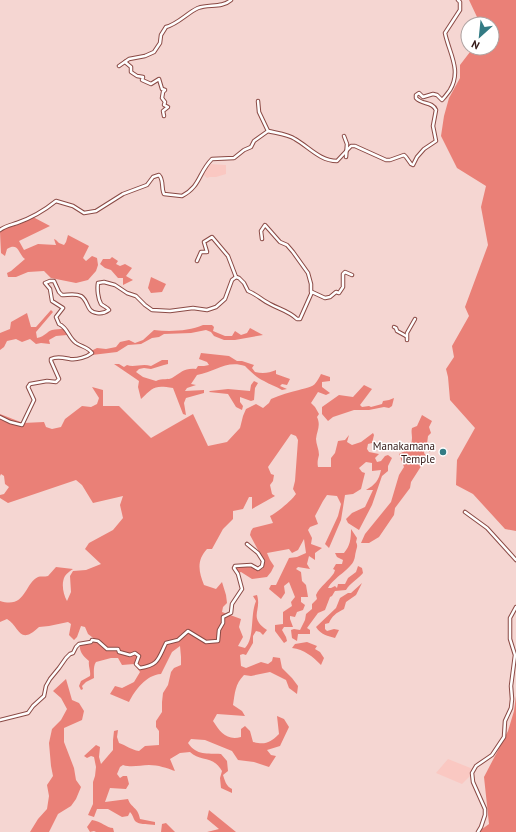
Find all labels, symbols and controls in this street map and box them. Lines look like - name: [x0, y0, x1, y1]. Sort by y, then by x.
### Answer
- north arrow: [460, 16, 500, 56]
- text: N: [469, 37, 482, 53]
- place label: Manakamana Temple: [373, 439, 435, 466]
- marker: Manakamana Temple: [438, 447, 448, 457]

